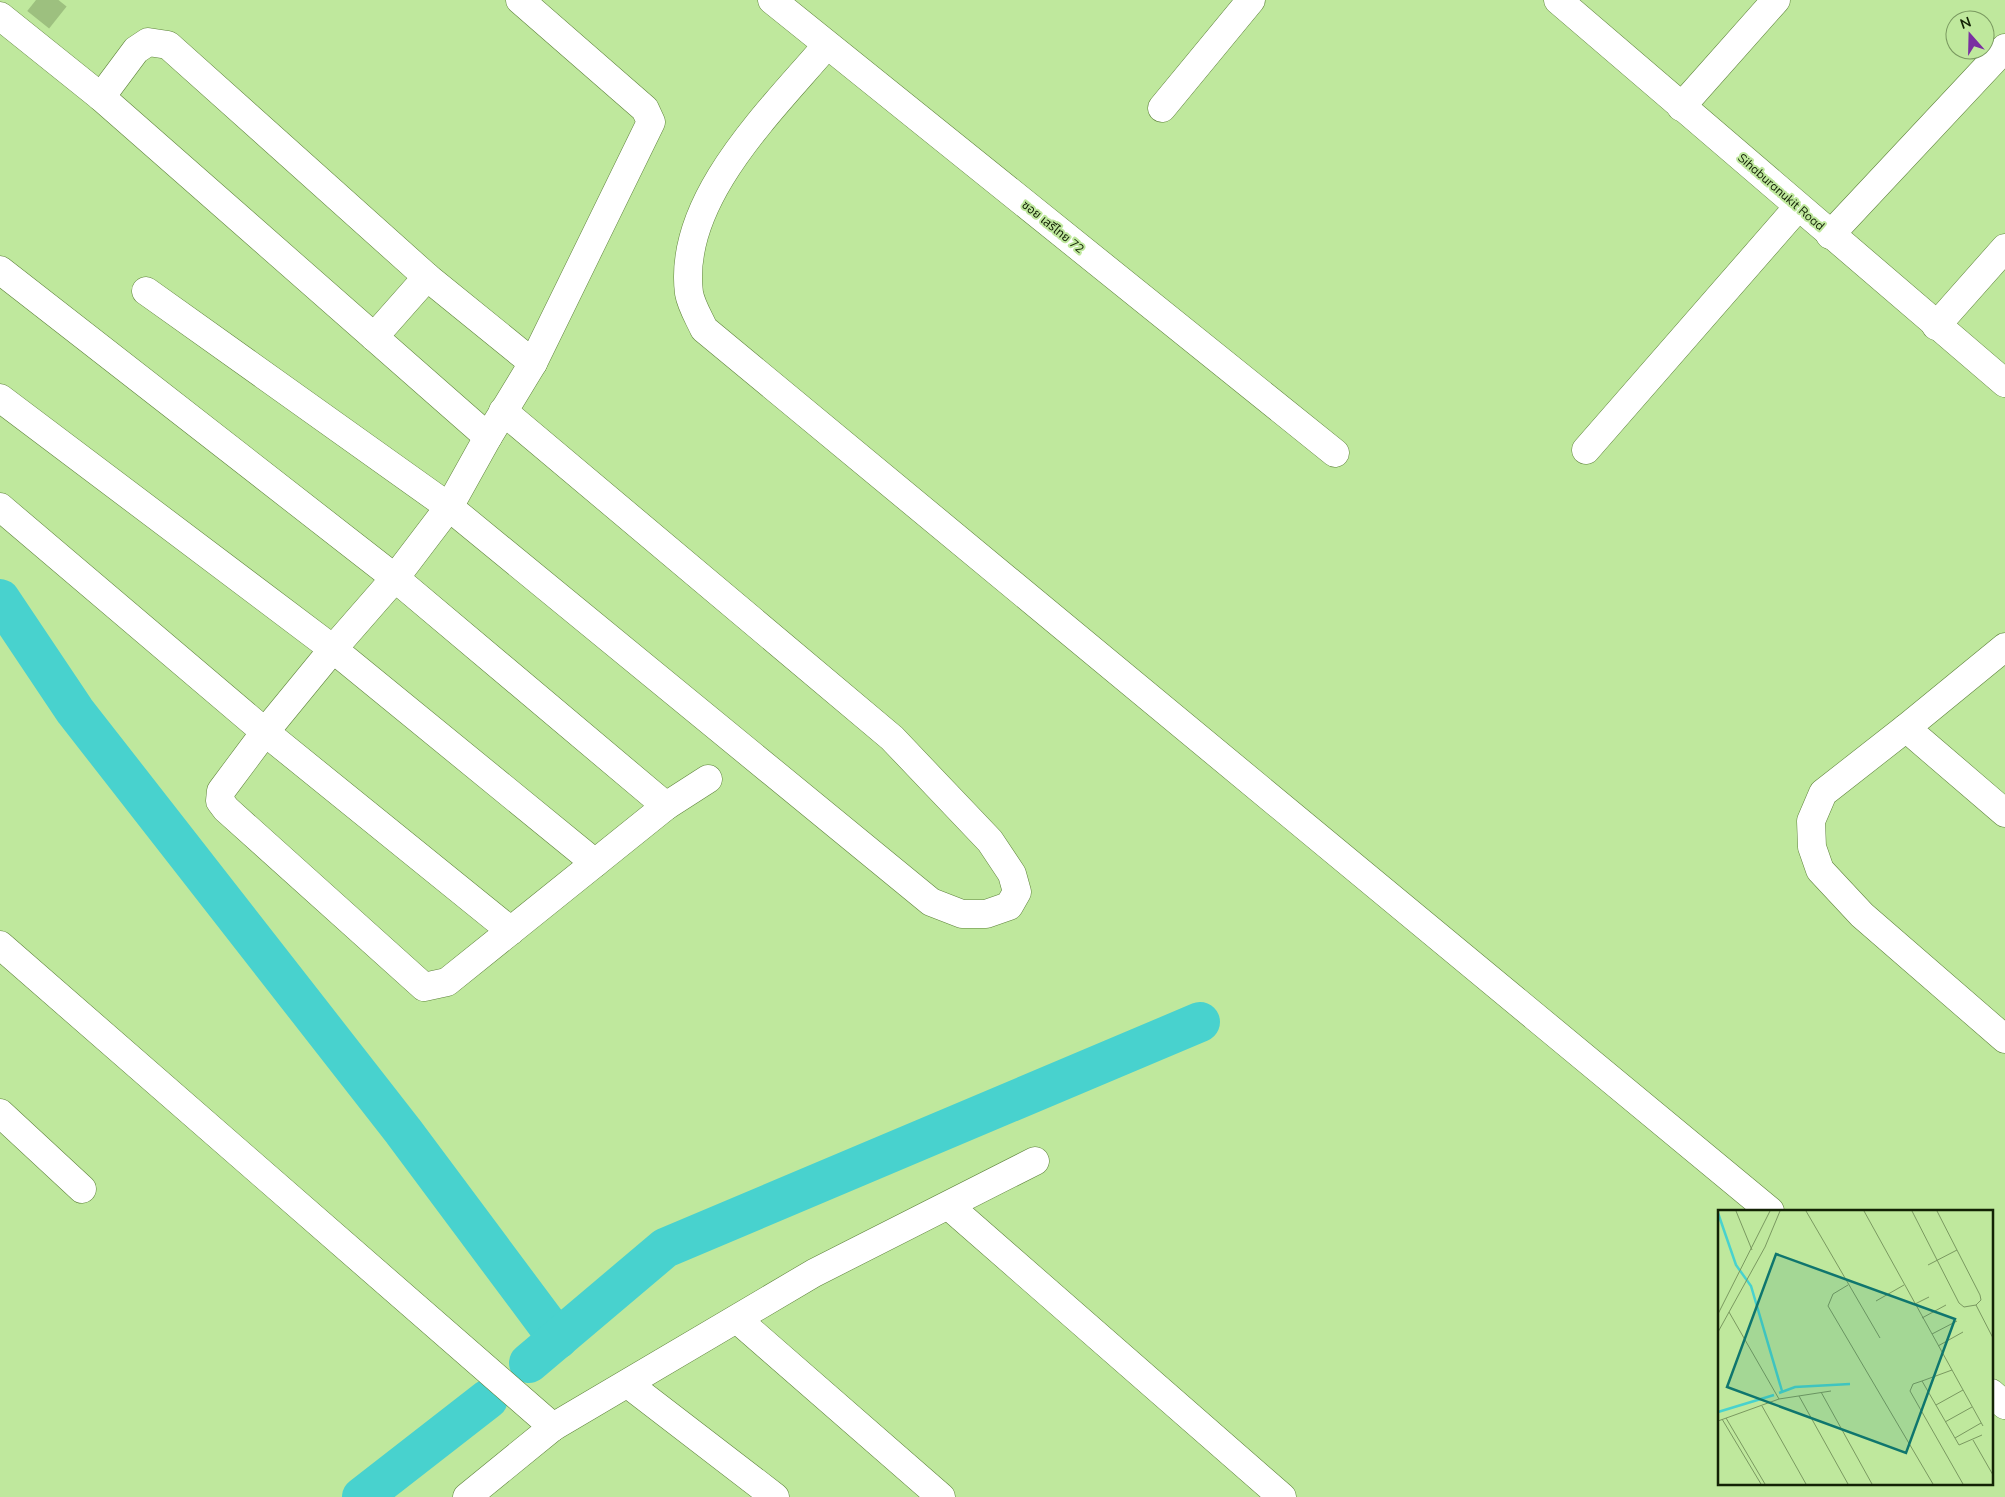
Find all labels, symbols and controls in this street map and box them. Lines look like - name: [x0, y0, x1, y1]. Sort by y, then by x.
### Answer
- north arrow: [1945, 10, 1995, 60]
- text: N: [1958, 13, 1974, 33]
- street label: Sihaburanukit Road: [1735, 150, 1828, 233]
- street label: ซอย เสรีไทย 72: [1019, 197, 1087, 256]
- inset map: [1718, 1210, 1992, 1484]

